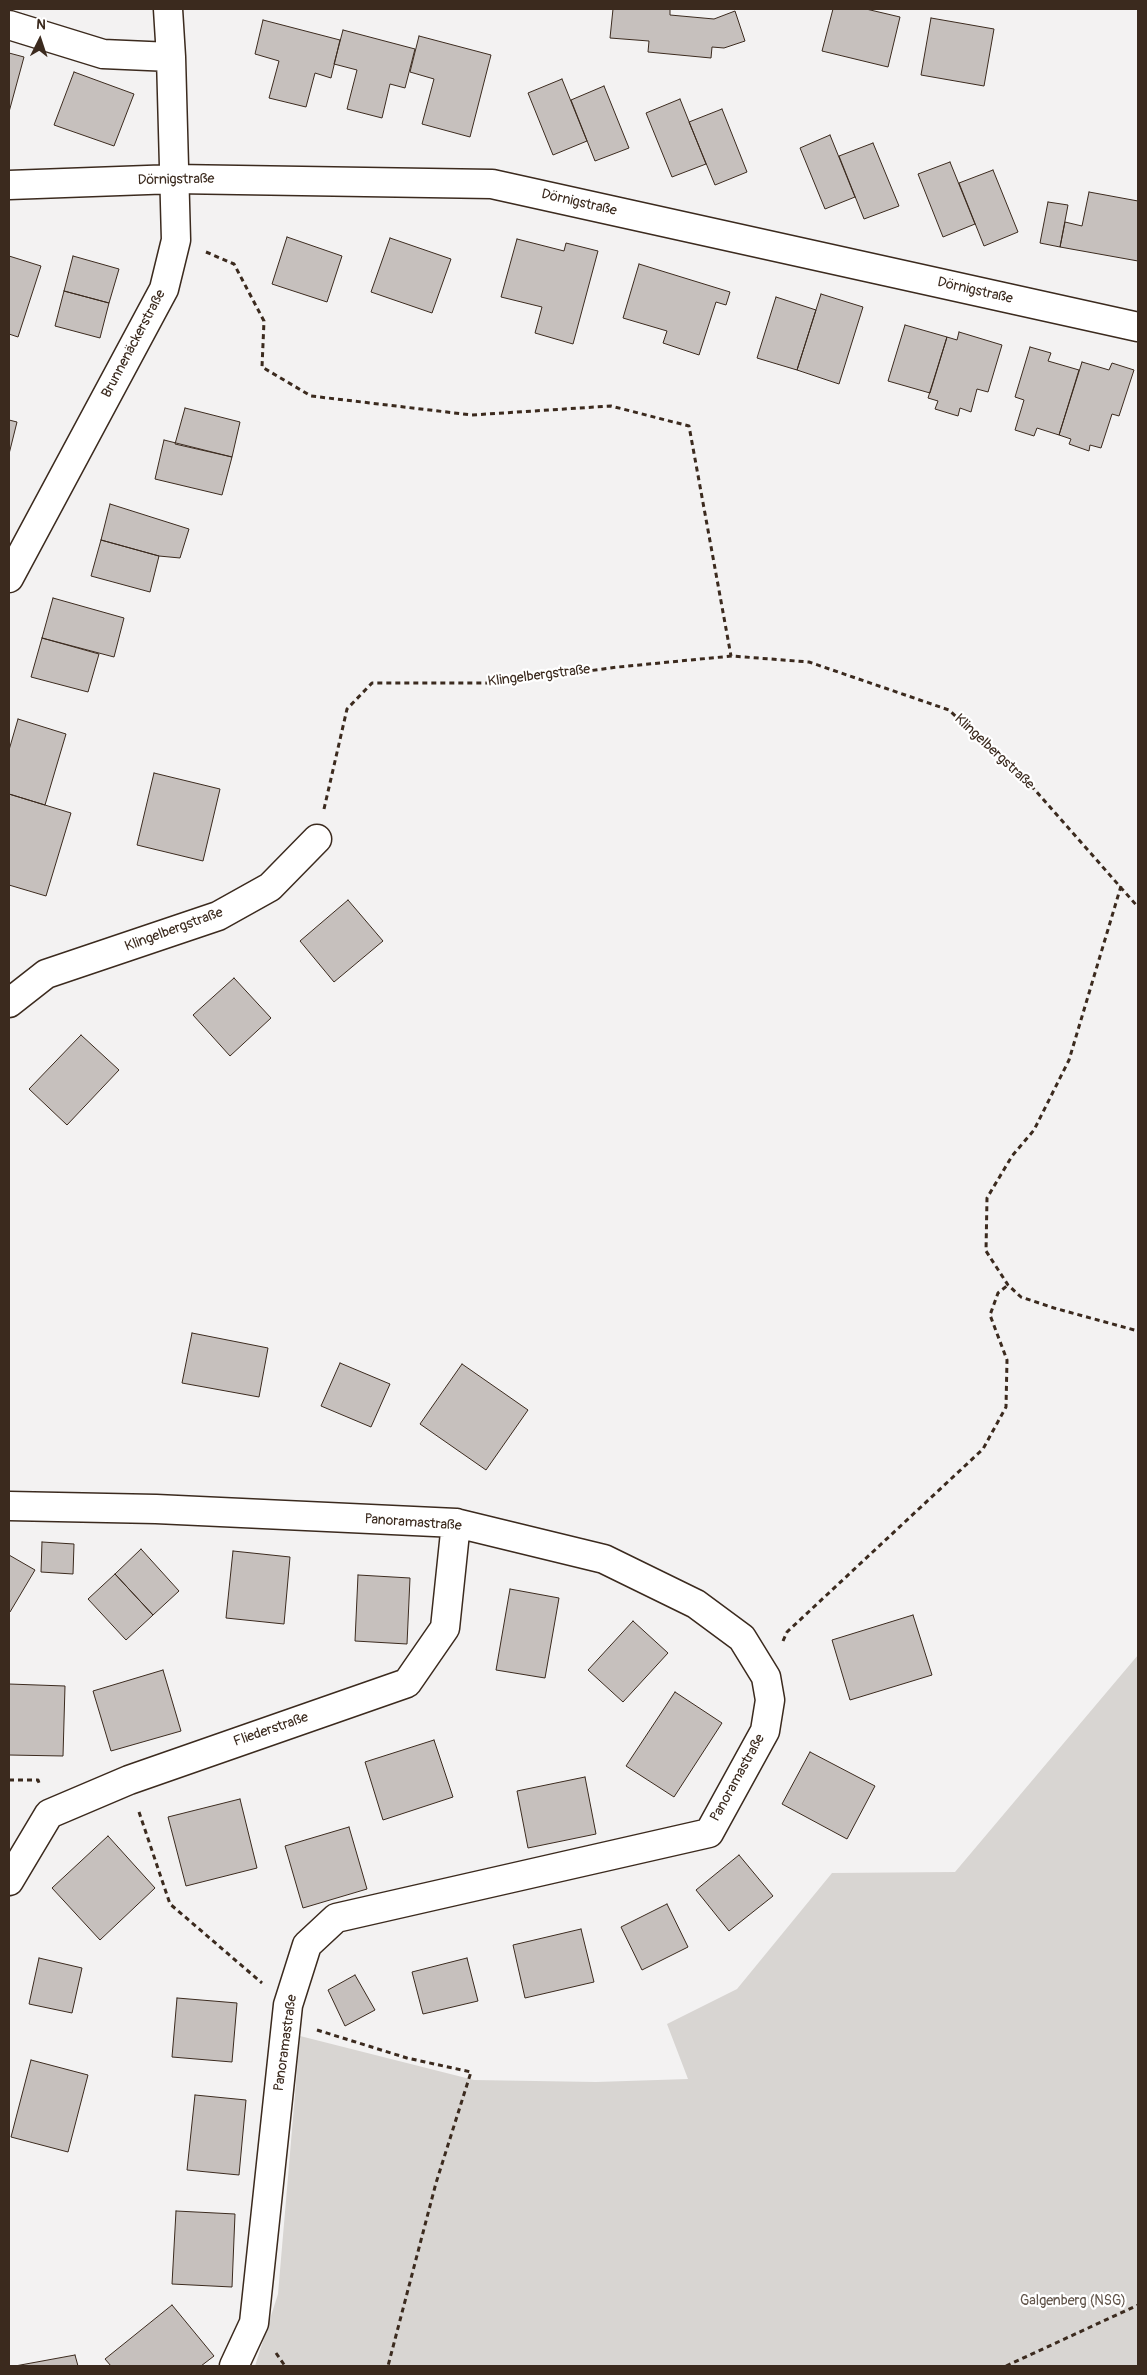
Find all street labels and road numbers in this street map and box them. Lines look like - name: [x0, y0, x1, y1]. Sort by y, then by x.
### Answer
- street label: Dörnigstraße: [137, 171, 215, 189]
- street label: Dörnigstraße: [540, 186, 618, 220]
- street label: Dörnigstraße: [936, 274, 1014, 308]
- street label: Brunnenäckerstraße: [98, 287, 170, 401]
- street label: Klingelbergstraße: [487, 661, 591, 691]
- street label: Klingelbergstraße: [951, 711, 1037, 793]
- street label: Klingelbergstraße: [123, 904, 225, 956]
- street label: Panoramastraße: [364, 1511, 462, 1535]
- street label: Fliederstraße: [231, 1709, 311, 1751]
- street label: Panoramastraße: [707, 1731, 769, 1825]
- street label: Panoramastraße: [271, 1994, 301, 2092]

